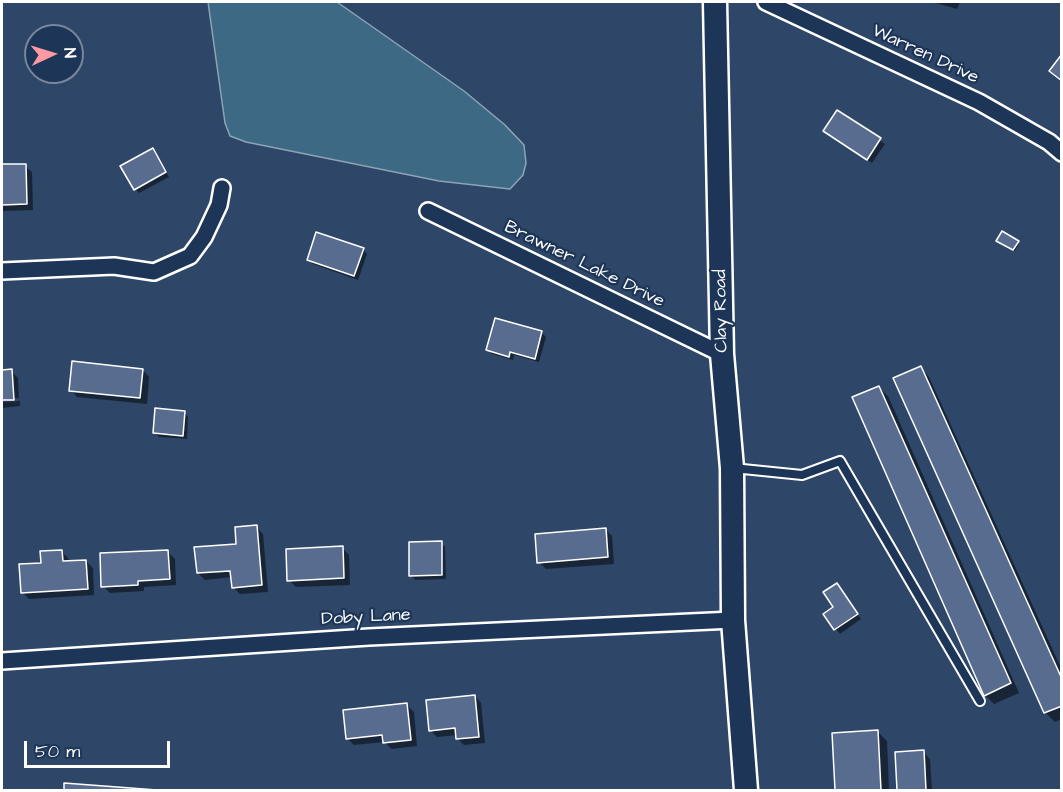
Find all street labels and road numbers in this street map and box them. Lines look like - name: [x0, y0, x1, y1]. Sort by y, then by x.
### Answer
- street label: Warren Drive: [868, 21, 982, 89]
- street label: Brawner Lake Drive: [500, 217, 668, 313]
- street label: Clay Road: [710, 269, 734, 353]
- street label: Doby Lane: [321, 605, 411, 631]

